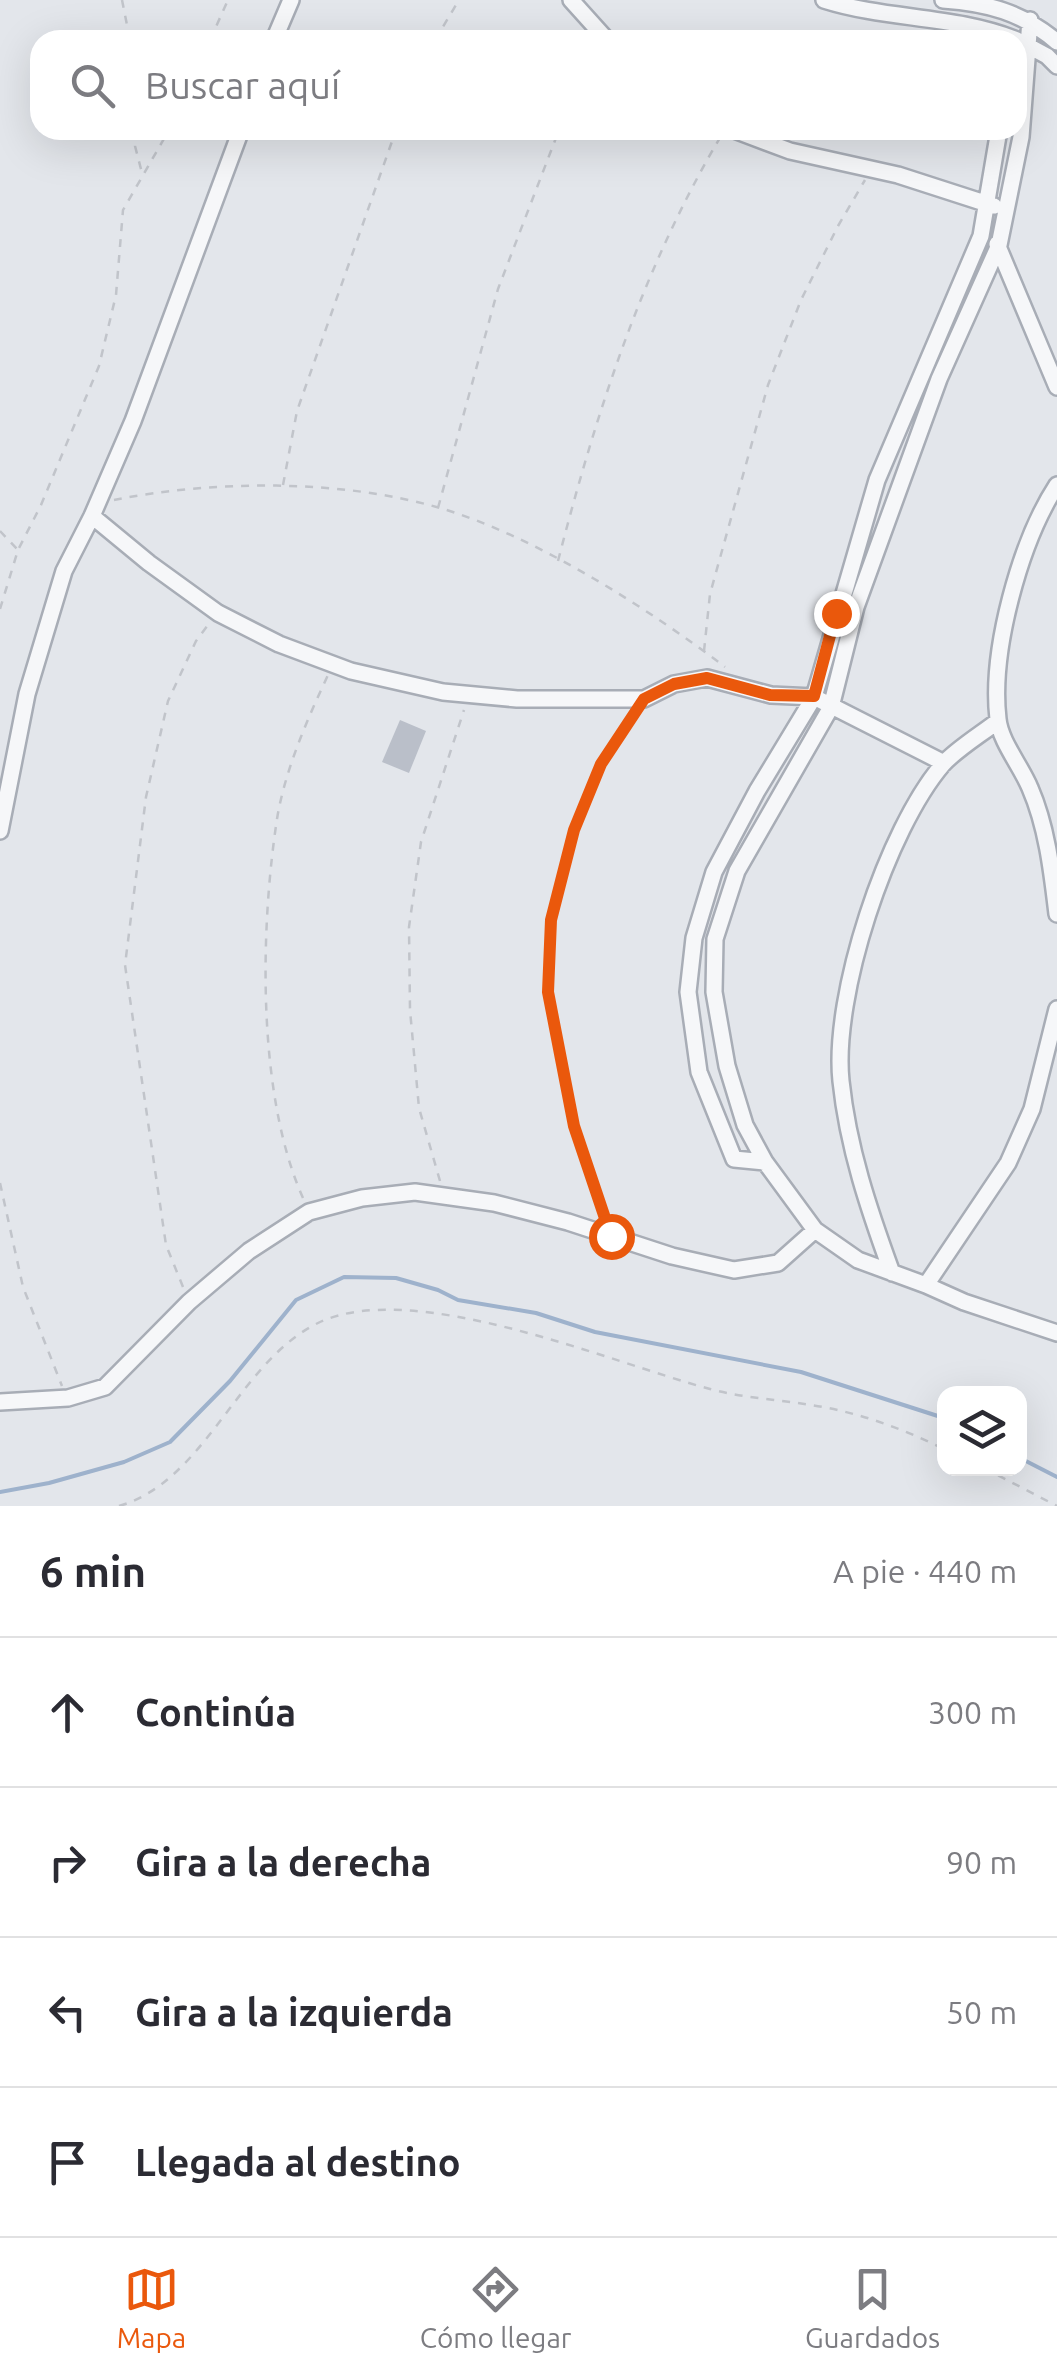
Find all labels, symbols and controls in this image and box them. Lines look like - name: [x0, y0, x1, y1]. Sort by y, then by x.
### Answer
- search box: [30, 30, 1027, 140]
- icon: search: [65, 58, 120, 113]
- text: Buscar aquí: [145, 64, 340, 106]
- route end: [814, 591, 860, 637]
- route start: [589, 1214, 635, 1260]
- map controls: [937, 1386, 1027, 1476]
- button: layers: [937, 1386, 1027, 1476]
- text: 6 min: [40, 1548, 146, 1595]
- text: A pie · 440 m: [833, 1553, 1017, 1589]
- icon: ahead: [40, 1685, 95, 1740]
- text: Continúa: [135, 1691, 296, 1733]
- text: 300 m: [928, 1694, 1017, 1730]
- icon: right: [40, 1835, 95, 1890]
- text: Gira a la derecha: [135, 1841, 431, 1883]
- text: 90 m: [946, 1844, 1017, 1880]
- icon: left: [40, 1985, 95, 2040]
- text: Gira a la izquierda: [135, 1991, 453, 2033]
- text: 50 m: [946, 1994, 1017, 2030]
- icon: arrive: [40, 2135, 95, 2190]
- text: Llegada al destino: [135, 2141, 461, 2183]
- tab: Mapa: [117, 2262, 186, 2353]
- tab: Cómo llegar: [420, 2262, 571, 2353]
- tab: Guardados: [805, 2262, 940, 2353]

